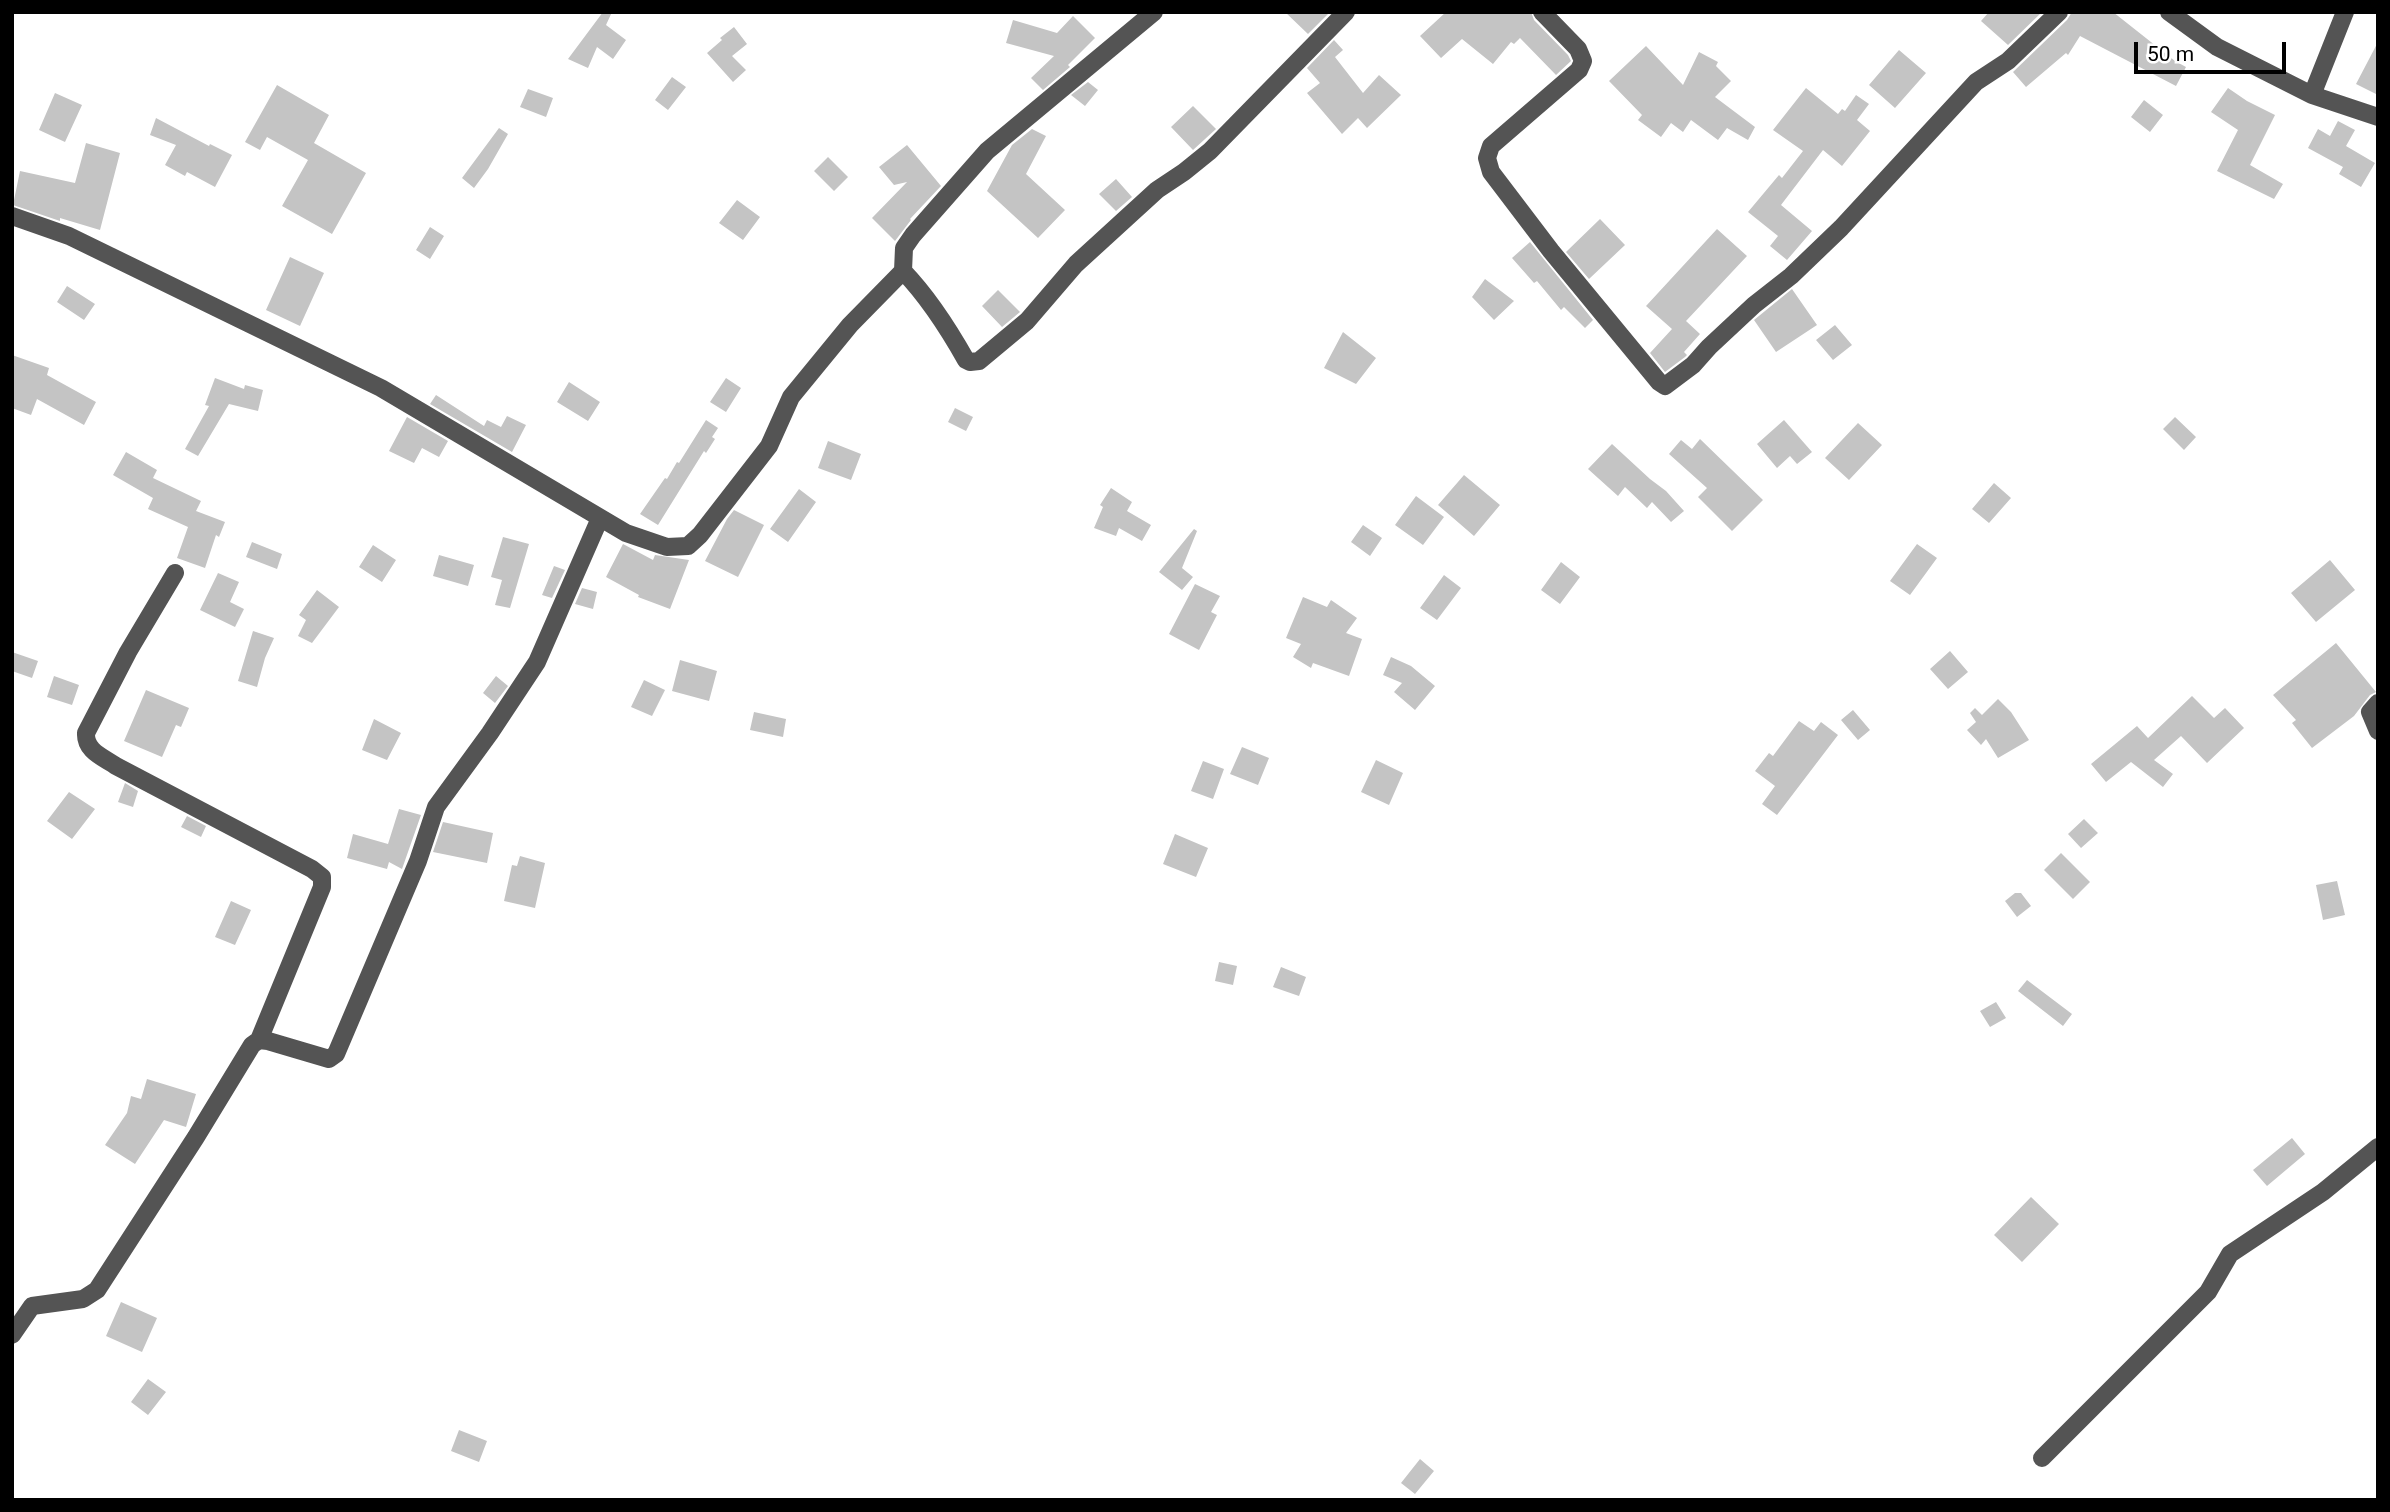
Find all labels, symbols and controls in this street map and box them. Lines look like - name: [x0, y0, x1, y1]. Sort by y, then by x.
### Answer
- scale bar: [2138, 28, 2290, 72]
- text: 50 m: [2147, 42, 2194, 66]

